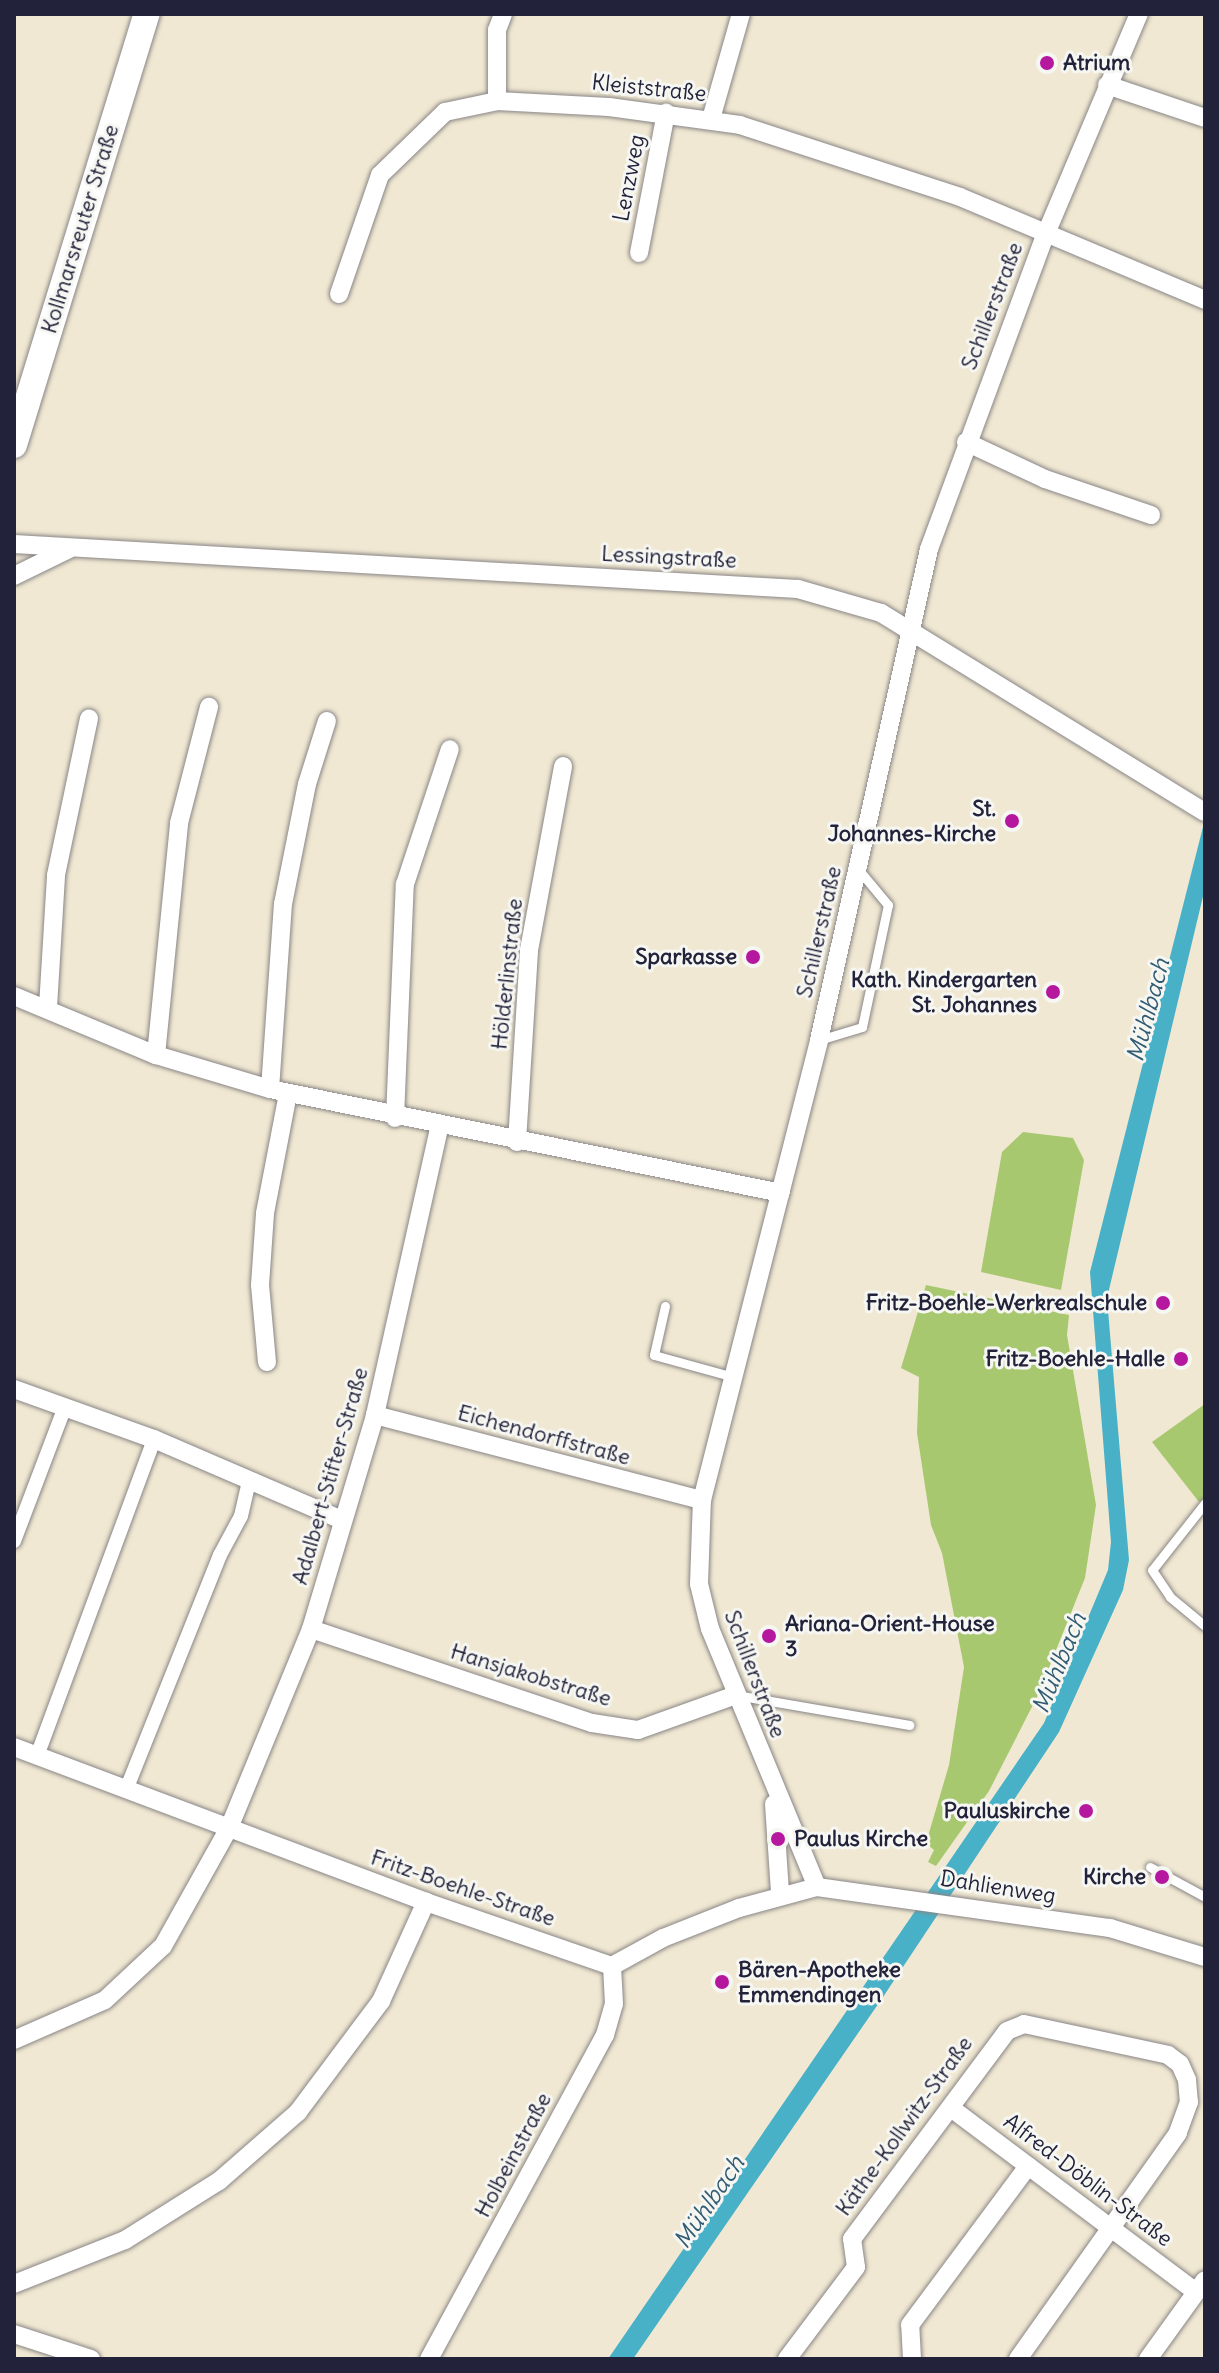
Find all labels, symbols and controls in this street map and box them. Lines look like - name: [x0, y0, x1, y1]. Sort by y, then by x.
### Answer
- place label: Atrium: [1063, 50, 1130, 76]
- marker: Atrium: [1038, 54, 1056, 72]
- street label: Kleiststraße: [590, 69, 708, 107]
- street label: Kollmarsreuter Straße: [36, 121, 124, 337]
- street label: Lenzweg: [608, 132, 650, 224]
- street label: Schillerstraße: [956, 239, 1028, 373]
- street label: Lessingstraße: [601, 540, 737, 574]
- place label: St. Johannes-Kirche: [828, 795, 996, 846]
- marker: St. Johannes-Kirche: [1003, 812, 1021, 830]
- street label: Schillerstraße: [791, 864, 847, 1000]
- street label: Hölderlinstraße: [486, 897, 528, 1051]
- place label: Sparkasse: [635, 944, 737, 970]
- marker: Sparkasse: [744, 948, 762, 966]
- water label: Mühlbach: [1120, 955, 1176, 1065]
- place label: Kath. Kindergarten St. Johannes: [851, 966, 1037, 1018]
- marker: Kath. Kindergarten St. Johannes: [1044, 983, 1062, 1001]
- place label: Fritz-Boehle-Werkrealschule: [866, 1290, 1147, 1316]
- marker: Fritz-Boehle-Werkrealschule: [1154, 1294, 1172, 1312]
- place label: Fritz-Boehle-Halle: [986, 1346, 1165, 1372]
- marker: Fritz-Boehle-Halle: [1172, 1350, 1190, 1368]
- street label: Adalbert-Stifter-Straße: [286, 1364, 374, 1588]
- street label: Eichendorffstraße: [455, 1399, 633, 1471]
- street label: Schillerstraße: [719, 1607, 791, 1741]
- water label: Mühlbach: [1026, 1609, 1092, 1717]
- place label: Ariana-Orient-House 3: [785, 1610, 995, 1662]
- marker: Ariana-Orient-House 3: [760, 1627, 778, 1645]
- street label: Hansjakobstraße: [447, 1638, 615, 1712]
- place label: Pauluskirche: [944, 1798, 1070, 1824]
- marker: Pauluskirche: [1077, 1802, 1095, 1820]
- place label: Paulus Kirche: [794, 1826, 928, 1852]
- marker: Paulus Kirche: [769, 1830, 787, 1848]
- street label: Fritz-Boehle-Straße: [367, 1844, 559, 1932]
- place label: Kirche: [1083, 1864, 1146, 1890]
- street label: Dahlienweg: [938, 1865, 1058, 1909]
- marker: Kirche: [1153, 1868, 1171, 1886]
- place label: Bären-Apotheke Emmendingen: [738, 1956, 901, 2008]
- marker: Bären-Apotheke Emmendingen: [713, 1973, 731, 1991]
- street label: Käthe-Kollwitz-Straße: [830, 2031, 978, 2221]
- street label: Holbeinstraße: [469, 2088, 557, 2222]
- street label: Alfred-Döblin-Straße: [999, 2108, 1177, 2252]
- water label: Mühlbach: [668, 2150, 750, 2254]

